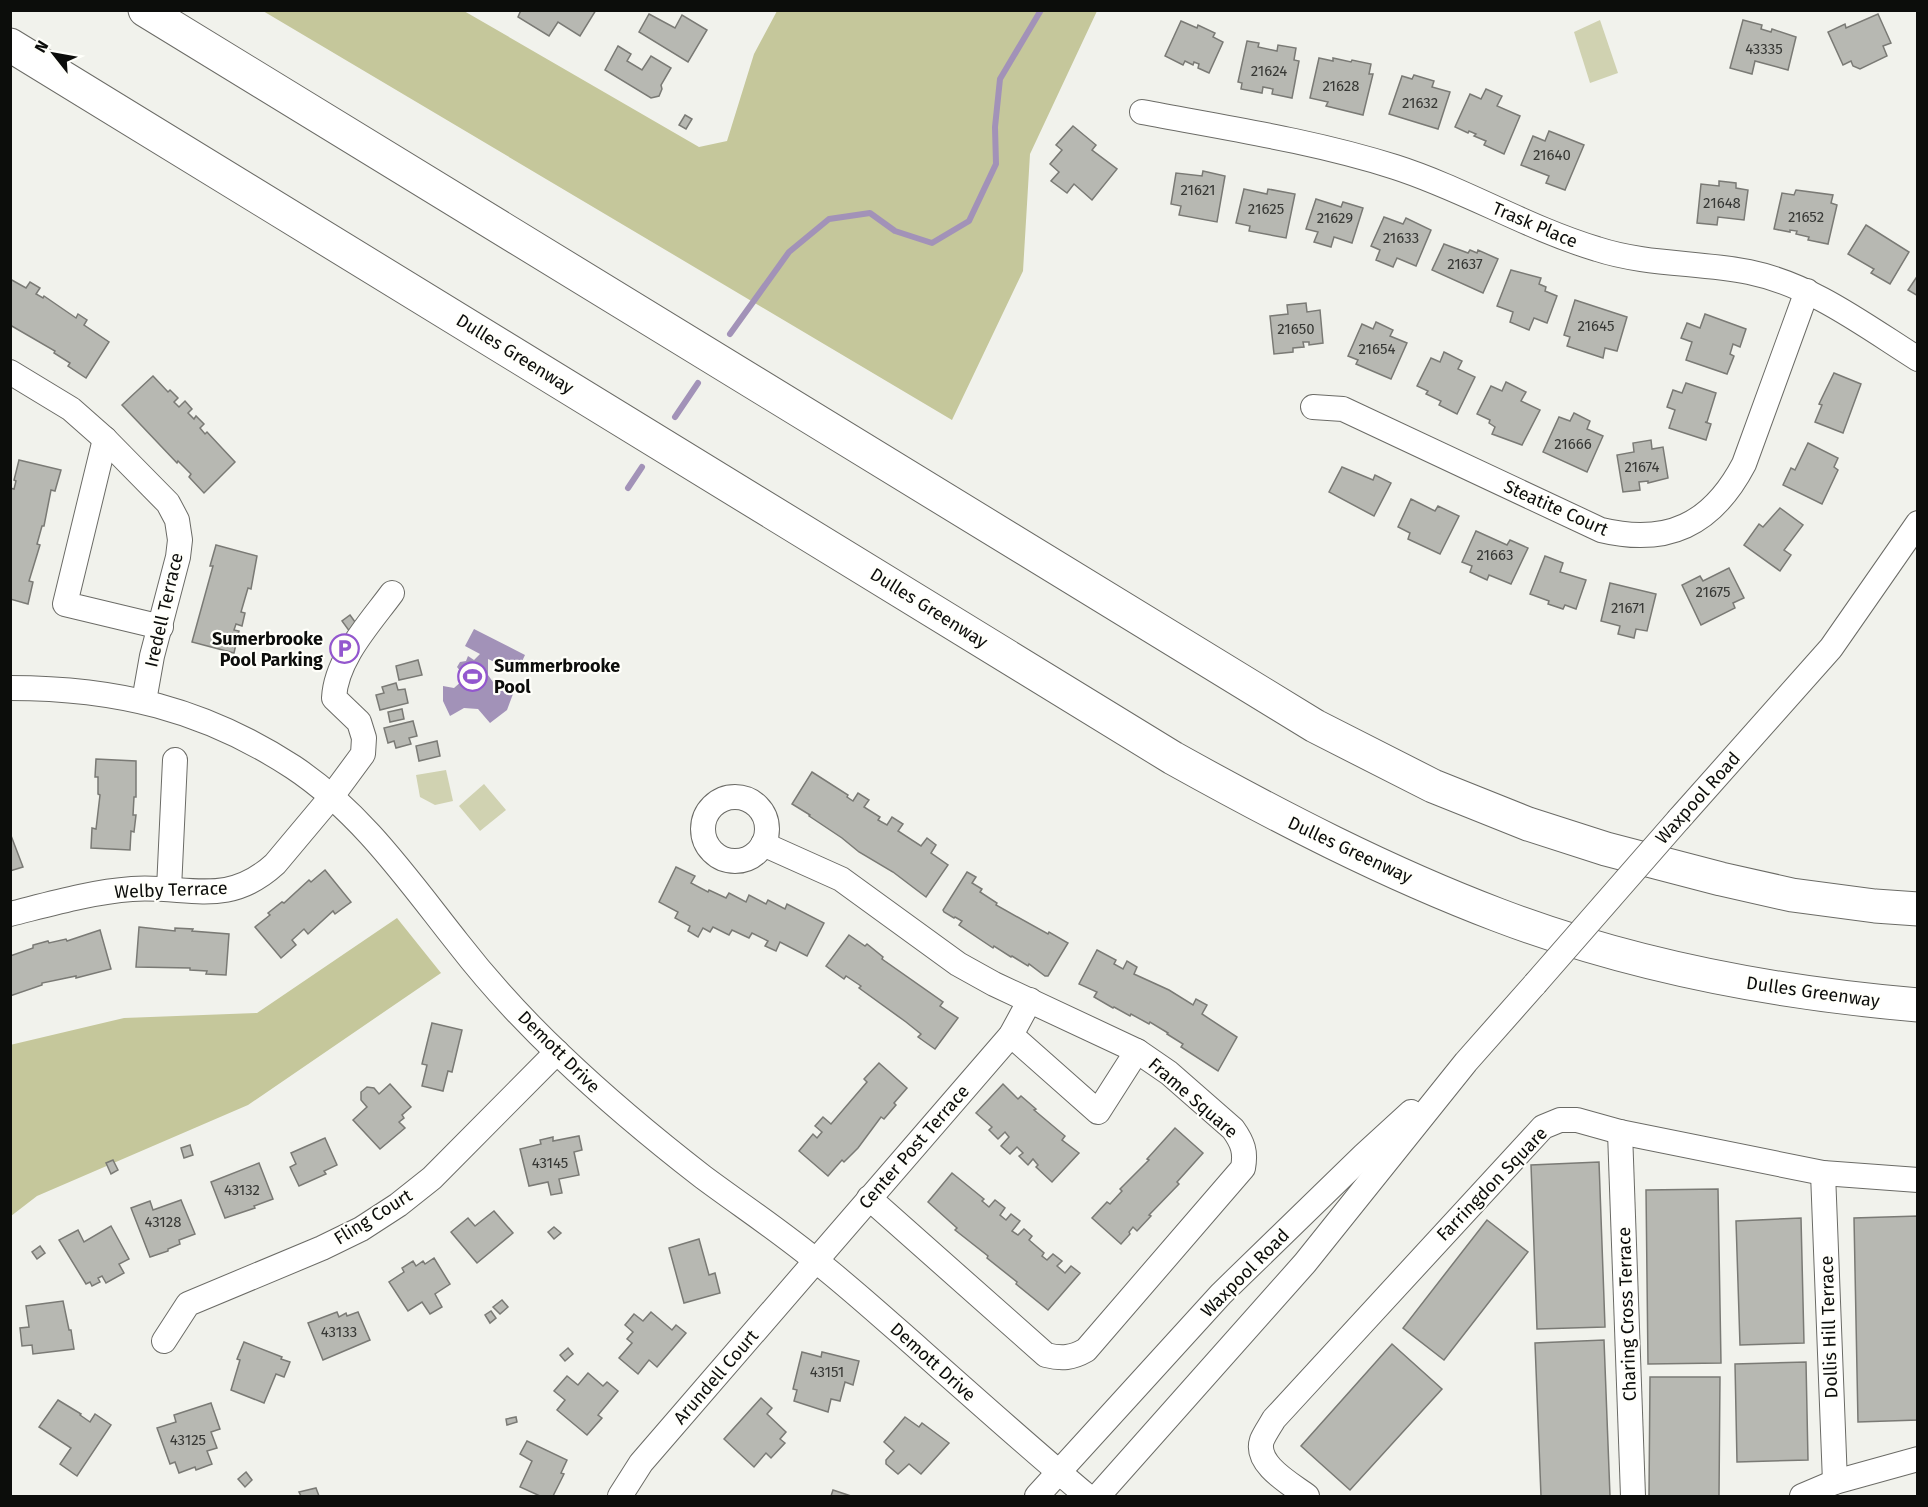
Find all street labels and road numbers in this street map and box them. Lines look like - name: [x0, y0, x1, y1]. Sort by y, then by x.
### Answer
- street label: Trask Place: [1489, 197, 1581, 253]
- street label: Dulles Greenway: [452, 309, 578, 399]
- street label: Steatite Court: [1500, 475, 1612, 541]
- street label: Iredell Terrace: [140, 551, 188, 669]
- street label: Dulles Greenway: [866, 563, 992, 653]
- street label: Waxpool Road: [1651, 747, 1745, 849]
- street label: Dulles Greenway: [1284, 812, 1416, 888]
- street label: Welby Terrace: [114, 877, 228, 903]
- street label: Dulles Greenway: [1745, 972, 1881, 1012]
- street label: Demott Drive: [513, 1006, 605, 1098]
- street label: Frame Square: [1144, 1053, 1242, 1143]
- street label: Center Post Terrace: [854, 1080, 974, 1214]
- street label: Farringdon Square: [1432, 1122, 1552, 1246]
- street label: Fling Court: [330, 1184, 416, 1250]
- street label: Waxpool Road: [1196, 1224, 1294, 1322]
- street label: Charing Cross Terrace: [1613, 1227, 1641, 1401]
- street label: Dollis Hill Terrace: [1816, 1255, 1842, 1399]
- street label: Demott Drive: [886, 1318, 980, 1406]
- street label: Arundell Court: [669, 1325, 763, 1429]

